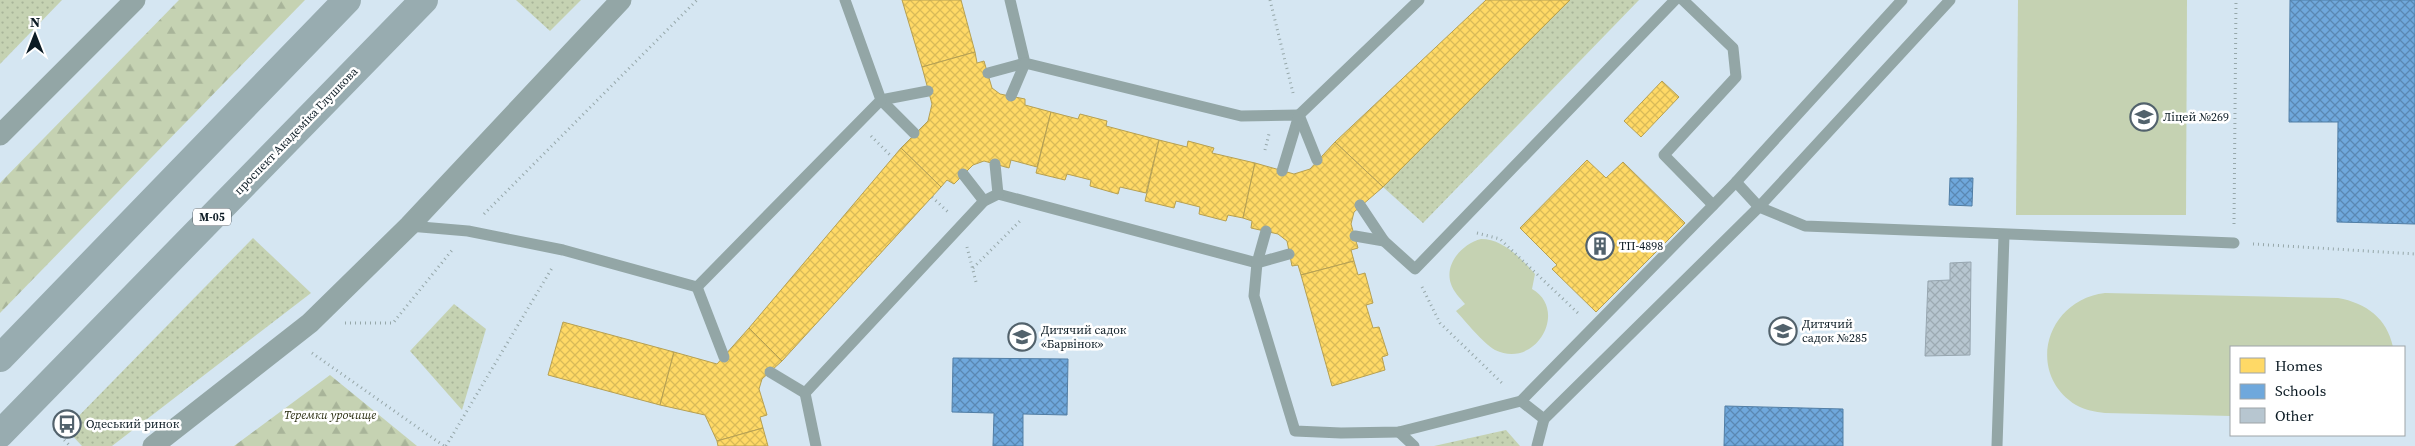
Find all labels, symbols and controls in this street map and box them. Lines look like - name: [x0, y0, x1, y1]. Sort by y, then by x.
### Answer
- north arrow: [10, 10, 60, 60]
- text: N: [30, 12, 40, 32]
- street label: проспект Академіка Глушкова: [231, 63, 362, 198]
- school or university icon: Ліцей №269: [2129, 102, 2159, 132]
- place label: Ліцей №269: [2163, 109, 2229, 125]
- road number: М-05: [193, 208, 231, 226]
- building icon: ТП-4898: [1585, 231, 1615, 261]
- place label: ТП-4898: [1619, 238, 1663, 254]
- school or university icon: Дитячий садок №285: [1768, 316, 1798, 346]
- place label: Дитячий садок №285: [1802, 316, 1867, 346]
- school or university icon: Дитячий садок «Барвінок»: [1007, 322, 1037, 352]
- place label: Дитячий садок «Барвінок»: [1041, 322, 1127, 352]
- legend: [2230, 346, 2405, 436]
- text: Homes: [2275, 355, 2322, 376]
- text: Schools: [2275, 380, 2326, 401]
- text: Other: [2275, 405, 2314, 426]
- park label: Теремки урочище: [284, 407, 376, 423]
- bus stop icon: Одеський ринок: [52, 409, 82, 439]
- place label: Одеський ринок: [86, 416, 180, 432]

